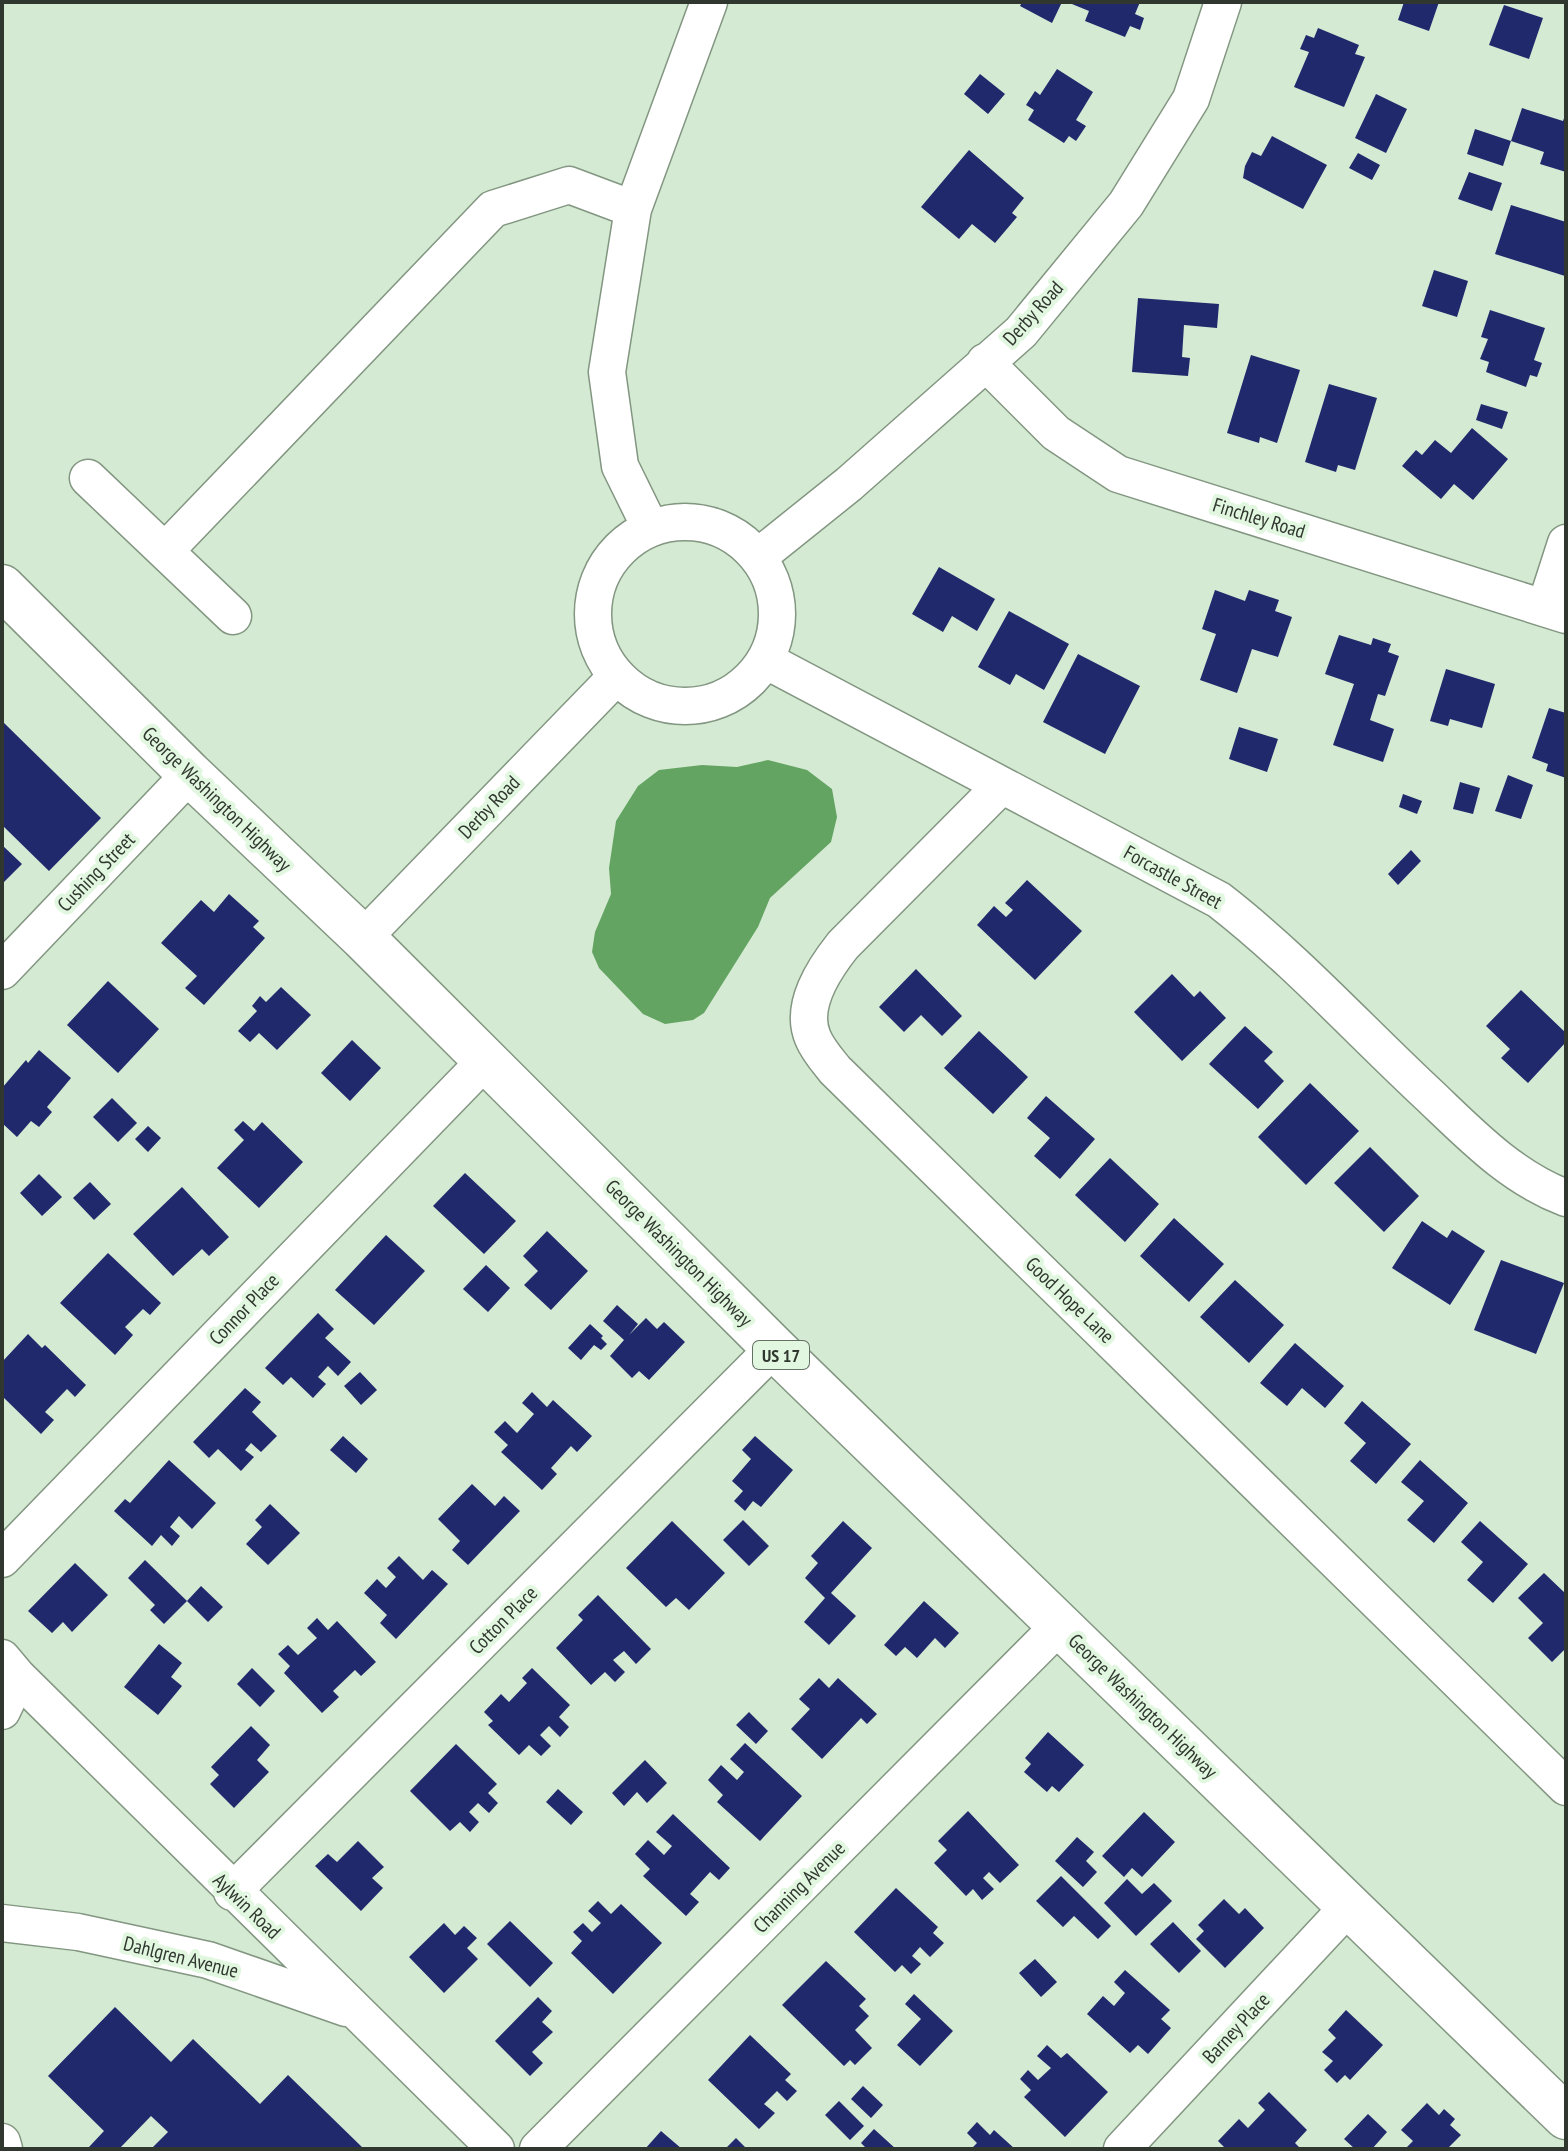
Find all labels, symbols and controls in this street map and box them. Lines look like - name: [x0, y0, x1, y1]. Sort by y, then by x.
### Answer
- street label: Derby Road: [997, 275, 1069, 351]
- street label: Finchley Road: [1210, 492, 1308, 544]
- street label: George Washington Highway: [137, 721, 298, 877]
- street label: Derby Road: [453, 770, 525, 844]
- street label: Cushing Street: [52, 826, 141, 917]
- street label: Forcastle Street: [1119, 839, 1227, 915]
- street label: George Washington Highway: [600, 1174, 758, 1332]
- street label: Good Hope Lane: [1020, 1251, 1120, 1349]
- street label: Connor Place: [203, 1268, 285, 1350]
- road number: US 17: [753, 1341, 809, 1369]
- street label: Cotton Place: [463, 1580, 543, 1660]
- street label: George Washington Highway: [1063, 1628, 1224, 1784]
- street label: Channing Avenue: [748, 1836, 850, 1938]
- street label: Aylwin Road: [208, 1867, 286, 1945]
- street label: Dahlgren Avenue: [121, 1930, 241, 1984]
- street label: Barney Place: [1197, 1987, 1275, 2069]

